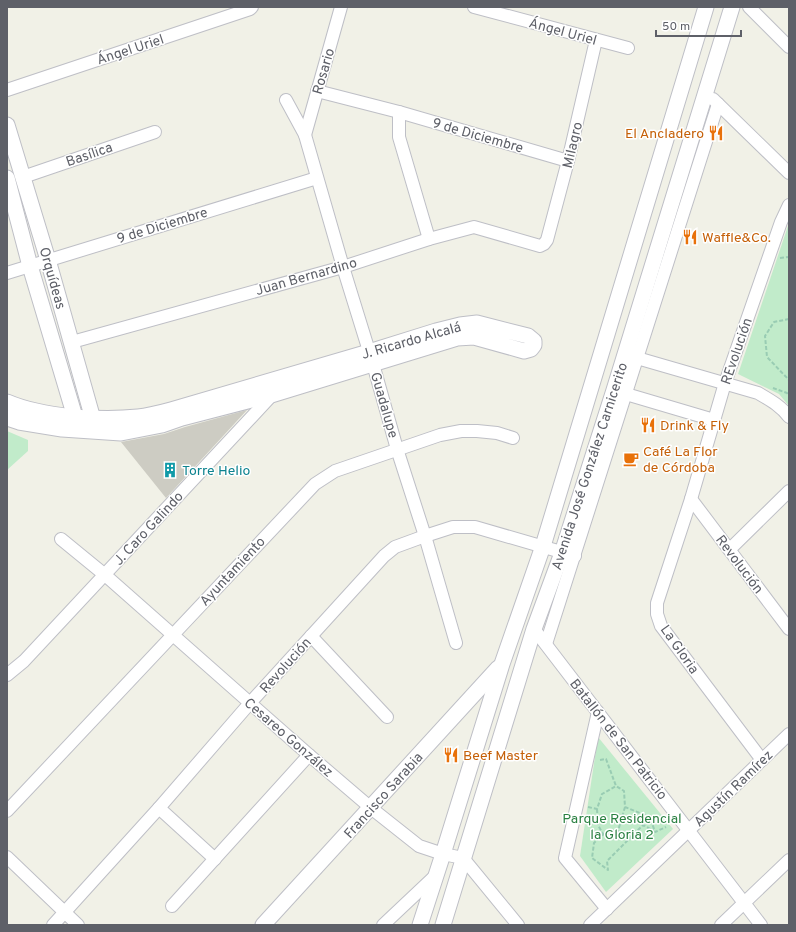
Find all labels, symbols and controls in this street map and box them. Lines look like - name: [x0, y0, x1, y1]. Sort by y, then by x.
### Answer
- scale bar: [656, 12, 741, 38]
- street label: Ángel Uriel: [527, 14, 599, 50]
- text: 50 m: [662, 19, 690, 35]
- street label: Ángel Uriel: [94, 31, 166, 69]
- street label: Rosario: [310, 46, 339, 97]
- street label: 9 de Diciembre: [430, 115, 525, 158]
- street label: Milagro: [560, 120, 587, 170]
- restaurant icon: El Ancladero: [707, 124, 725, 142]
- place label: El Ancladero: [625, 126, 704, 143]
- street label: Basílica: [64, 140, 115, 171]
- street label: 9 de Diciembre: [115, 205, 210, 248]
- restaurant icon: Waffle&Co.: [681, 228, 699, 246]
- place label: Waffle&Co.: [702, 230, 771, 247]
- street label: Orquídeas: [35, 245, 69, 311]
- street label: Juan Bernardino: [254, 255, 359, 300]
- street label: REvolución: [718, 316, 757, 387]
- street label: J. Ricardo Alcalá: [360, 319, 463, 364]
- street label: Avenida José González Carnicerito: [549, 360, 632, 572]
- street label: Guadalupe: [366, 371, 401, 440]
- restaurant icon: Drink & Fly: [639, 416, 657, 434]
- place label: Drink & Fly: [660, 418, 729, 435]
- place label: Café La Flor de Córdoba: [643, 444, 718, 477]
- cafe icon: Café La Flor de Córdoba: [622, 450, 640, 468]
- building icon: Torre Helio: [161, 461, 179, 479]
- place label: Torre Helio: [182, 463, 251, 480]
- street label: J. Caro Galindo: [111, 489, 188, 569]
- street label: Revolución: [711, 532, 766, 598]
- street label: Ayuntamiento: [197, 534, 270, 610]
- street label: La Gloria: [656, 622, 702, 678]
- street label: Revolución: [257, 635, 315, 697]
- street label: Batallón de San Patricio: [565, 676, 670, 804]
- street label: Cesareo González: [240, 695, 336, 781]
- restaurant icon: Beef Master: [442, 746, 460, 764]
- street label: Agustín Ramírez: [691, 747, 777, 831]
- place label: Beef Master: [463, 748, 539, 765]
- street label: Francisco Sarabia: [341, 749, 427, 843]
- park label: Parque Residencial la Gloria 2: [562, 811, 682, 844]

